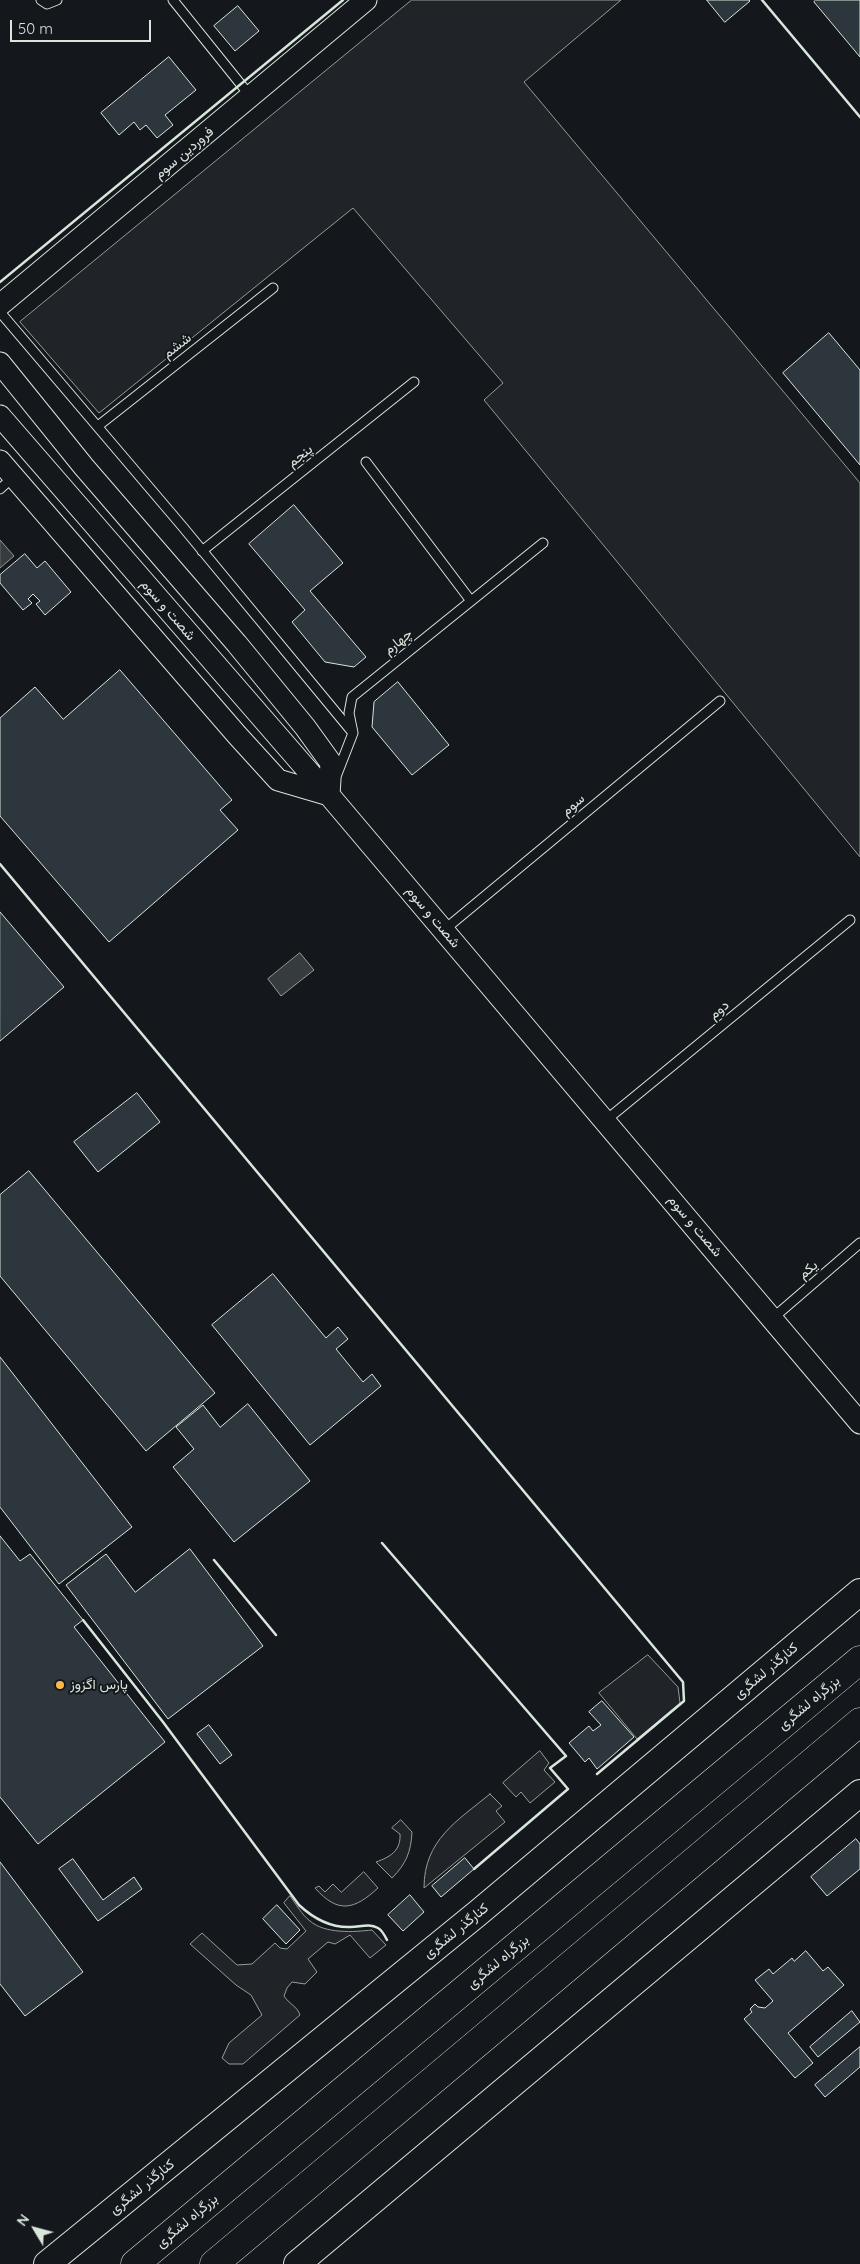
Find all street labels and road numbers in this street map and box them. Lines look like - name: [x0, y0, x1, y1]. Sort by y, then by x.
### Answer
- street label: فروردین سوم: [151, 123, 217, 183]
- street label: ششم: [159, 330, 195, 362]
- street label: پنجم: [284, 441, 316, 471]
- street label: شصت و سوم: [137, 576, 199, 644]
- street label: چهارم: [380, 625, 416, 659]
- street label: سوم: [558, 790, 588, 820]
- street label: شصت و سوم: [402, 883, 464, 951]
- street label: دوم: [705, 997, 733, 1023]
- street label: شصت و سوم: [664, 1192, 726, 1260]
- street label: یکم: [795, 1257, 821, 1283]
- street label: کنارگذر لشگری: [730, 1639, 802, 1703]
- street label: بزرگراه لشگری: [775, 1672, 843, 1734]
- street label: کنارگذر لشگری: [420, 1900, 492, 1962]
- street label: بزرگراه لشگری: [464, 1931, 532, 1993]
- street label: کنارگذر لشگری: [106, 2156, 178, 2218]
- street label: بزرگراه لشگری: [153, 2190, 221, 2252]

